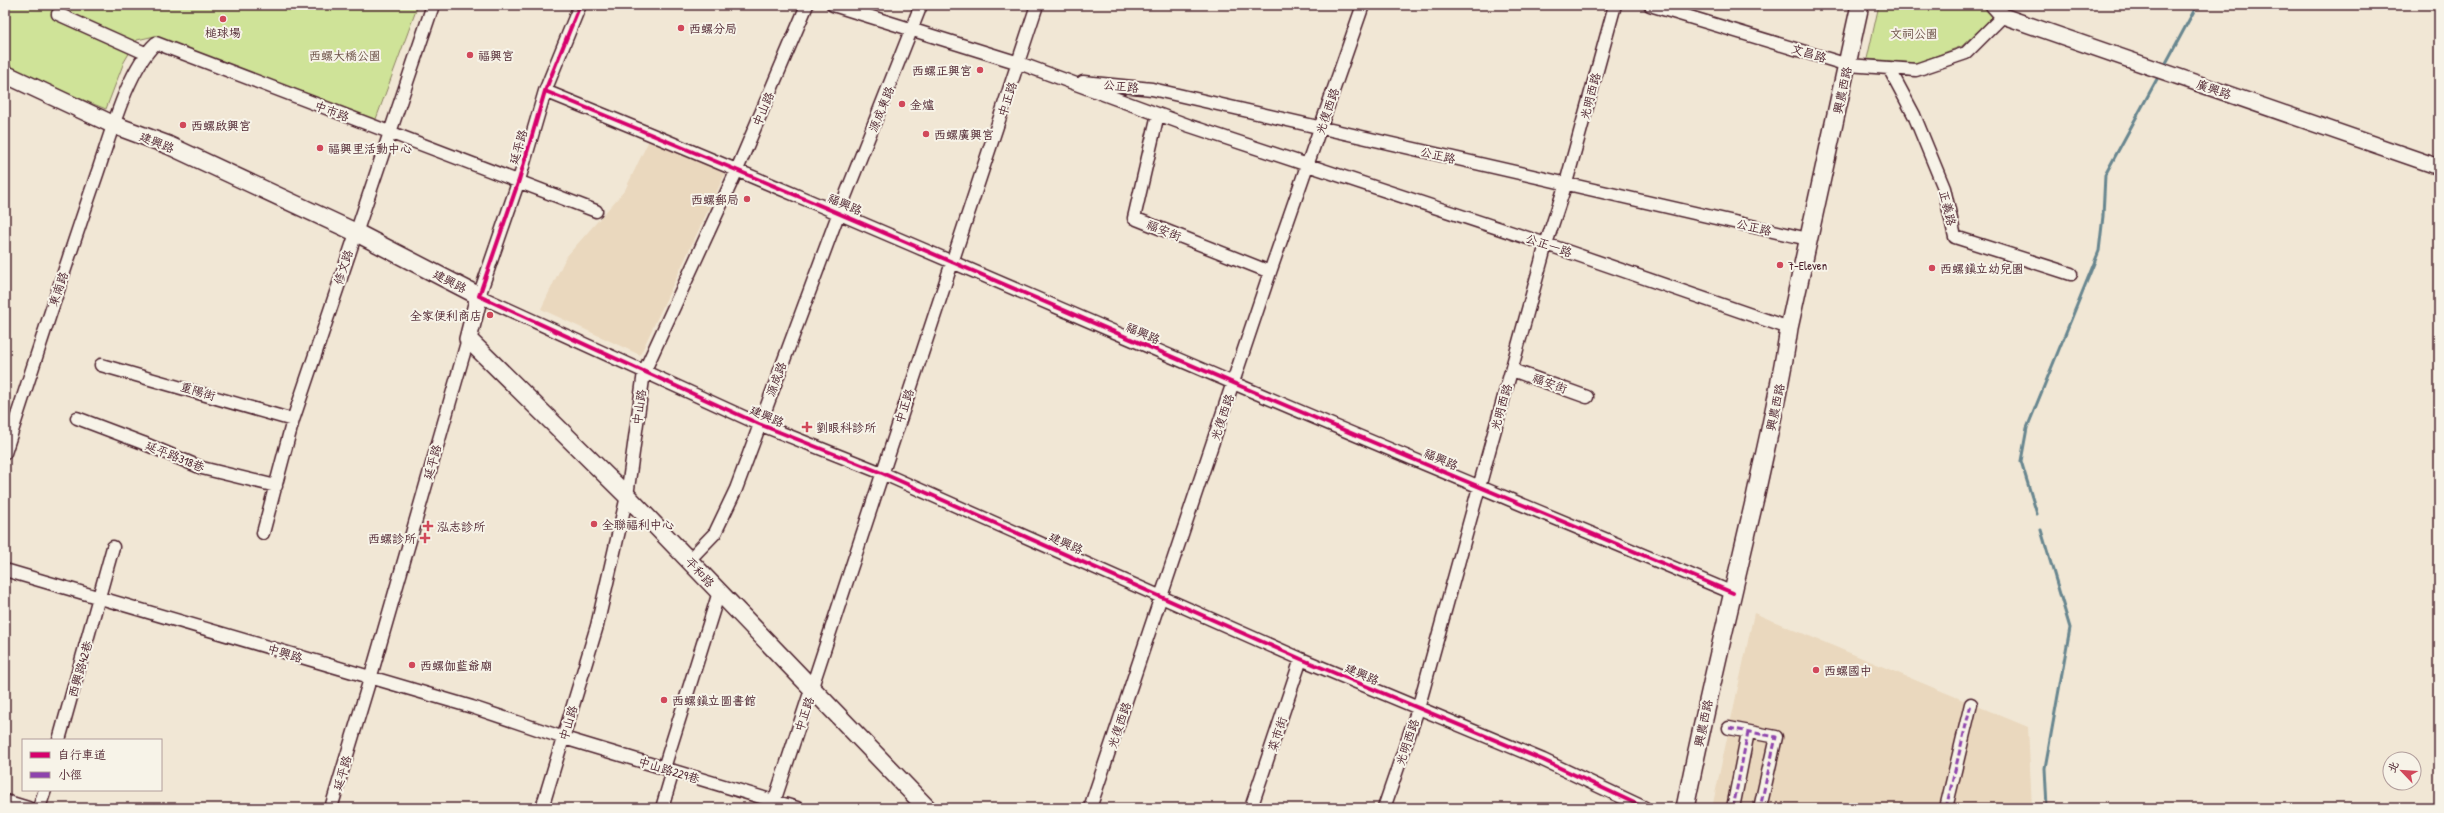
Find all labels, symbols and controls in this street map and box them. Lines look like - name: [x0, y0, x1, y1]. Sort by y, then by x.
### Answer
- marker: 槌球場: [218, 14, 228, 24]
- place label: 西螺分局: [689, 20, 737, 37]
- marker: 西螺分局: [676, 23, 686, 33]
- place label: 槌球場: [205, 24, 241, 41]
- park label: 文祠公園: [1890, 25, 1938, 42]
- street label: 文昌路: [1789, 40, 1829, 66]
- park label: 西螺大橋公園: [309, 47, 381, 64]
- place label: 福興宮: [478, 47, 514, 64]
- marker: 福興宮: [465, 50, 475, 60]
- place label: 西螺正興宮: [912, 62, 972, 79]
- marker: 西螺正興宮: [975, 65, 985, 75]
- street label: 興農西路: [1829, 65, 1855, 115]
- street label: 光明西路: [1576, 71, 1604, 121]
- street label: 廣興路: [2194, 75, 2234, 103]
- street label: 公正路: [1102, 76, 1140, 96]
- street label: 中正路: [993, 79, 1021, 119]
- street label: 源成東路: [864, 84, 898, 134]
- street label: 光復西路: [1311, 86, 1343, 136]
- street label: 中山路: [748, 89, 778, 129]
- place label: 金爐: [910, 96, 934, 113]
- street label: 中市路: [312, 97, 352, 125]
- marker: 金爐: [897, 99, 907, 109]
- place label: 西螺啟興宮: [191, 117, 251, 134]
- marker: 西螺啟興宮: [178, 120, 188, 130]
- place label: 西螺廣興宮: [934, 126, 994, 143]
- street label: 建興路: [137, 127, 177, 157]
- street label: 延平路: [505, 127, 531, 167]
- marker: 西螺廣興宮: [921, 129, 931, 139]
- place label: 福興里活動中心: [328, 140, 412, 157]
- marker: 福興里活動中心: [315, 143, 325, 153]
- street label: 公正路: [1419, 143, 1457, 167]
- street label: 正義路: [1935, 188, 1961, 228]
- street label: 福興路: [825, 189, 865, 219]
- place label: 西螺郵局: [691, 191, 739, 208]
- marker: 西螺郵局: [742, 194, 752, 204]
- street label: 福安街: [1144, 215, 1184, 245]
- street label: 公正路: [1735, 215, 1773, 239]
- street label: 公正一路: [1524, 229, 1574, 261]
- street label: 修文路: [329, 247, 357, 287]
- place label: 7-Eleven: [1788, 257, 1827, 274]
- marker: 7-Eleven: [1775, 260, 1785, 270]
- place label: 西螺鎮立幼兒園: [1940, 260, 2024, 277]
- marker: 西螺鎮立幼兒園: [1927, 263, 1937, 273]
- street label: 建興路: [430, 265, 470, 297]
- street label: 東南路: [44, 269, 72, 309]
- place label: 全家便利商店: [410, 307, 482, 324]
- marker: 全家便利商店: [485, 310, 495, 320]
- street label: 福興路: [1123, 318, 1163, 348]
- street label: 源成路: [762, 359, 790, 399]
- street label: 福安街: [1530, 369, 1570, 397]
- street label: 重陽街: [178, 378, 218, 404]
- street label: 光明西路: [1486, 382, 1516, 432]
- street label: 興農西路: [1762, 382, 1788, 432]
- street label: 中正路: [890, 386, 918, 426]
- street label: 中山路: [628, 388, 650, 426]
- street label: 光復西路: [1206, 392, 1238, 442]
- street label: 建興路: [747, 401, 787, 431]
- place label: 劉眼科診所: [816, 419, 877, 436]
- marker: 劉眼科診所: [801, 421, 813, 433]
- street label: 延平路318巷: [143, 436, 207, 476]
- street label: 延平路: [419, 442, 445, 482]
- street label: 福興路: [1421, 444, 1461, 474]
- place label: 全聯福利中心: [602, 516, 674, 533]
- place label: 泓志診所: [437, 518, 486, 535]
- marker: 全聯福利中心: [589, 519, 599, 529]
- marker: 泓志診所: [422, 520, 434, 532]
- street label: 建興路: [1046, 528, 1086, 558]
- place label: 西螺診所: [368, 530, 417, 547]
- marker: 西螺診所: [419, 532, 431, 544]
- street label: 平和路: [682, 553, 718, 591]
- street label: 西興路42巷: [64, 639, 96, 699]
- street label: 中興路: [265, 640, 305, 666]
- place label: 西螺伽藍爺廟: [420, 657, 492, 674]
- street label: 建興路: [1342, 659, 1382, 689]
- marker: 西螺伽藍爺廟: [407, 660, 417, 670]
- place label: 西螺國中: [1824, 662, 1872, 679]
- marker: 西螺國中: [1811, 665, 1821, 675]
- place label: 西螺鎮立圖書館: [672, 692, 756, 709]
- street label: 中正路: [790, 694, 818, 734]
- marker: 西螺鎮立圖書館: [659, 695, 669, 705]
- street label: 興農西路: [1690, 698, 1716, 748]
- street label: 光復西路: [1103, 700, 1135, 750]
- street label: 中山路: [555, 703, 581, 743]
- street label: 菜市街: [1263, 714, 1291, 754]
- street label: 光明西路: [1391, 717, 1423, 767]
- legend: [22, 739, 162, 791]
- text: 自行車道: [58, 746, 106, 763]
- north arrow: [2382, 751, 2422, 791]
- street label: 延平路: [329, 753, 355, 793]
- street label: 中山路229巷: [636, 753, 702, 787]
- text: 北: [2384, 759, 2402, 775]
- text: 小徑: [58, 766, 82, 783]

